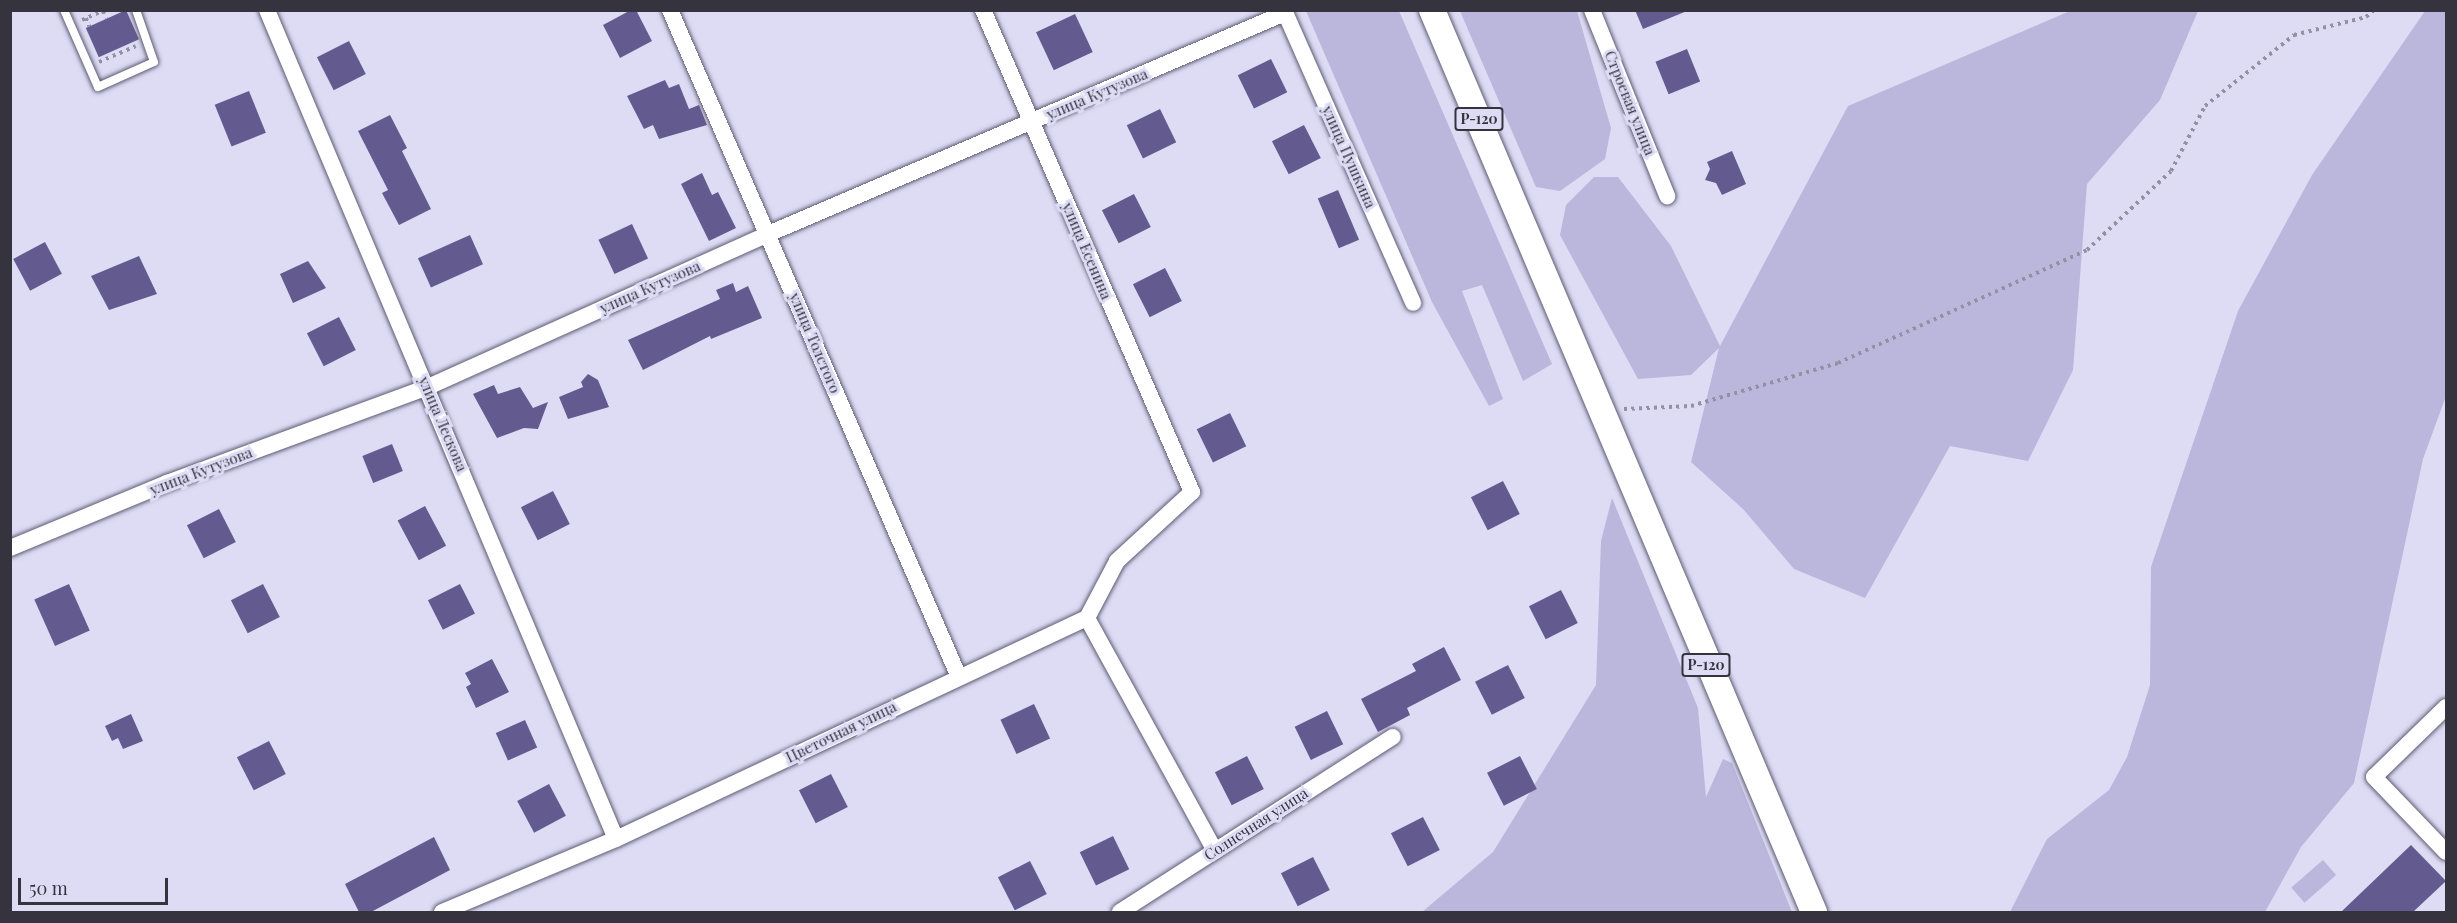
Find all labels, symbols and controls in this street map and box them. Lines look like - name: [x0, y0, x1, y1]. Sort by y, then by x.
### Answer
- street label: Строевая улица: [1601, 48, 1659, 158]
- street label: улица Кутузова: [1044, 65, 1150, 123]
- street label: улица Пушкина: [1318, 103, 1380, 211]
- road number: Р-120: [1454, 108, 1504, 130]
- street label: улица Есенина: [1059, 200, 1115, 302]
- street label: улица Кутузова: [597, 257, 703, 317]
- street label: улица Толстого: [786, 290, 844, 396]
- street label: улица Лескова: [415, 374, 471, 474]
- street label: улица Кутузова: [147, 443, 255, 499]
- road number: Р-120: [1680, 654, 1732, 676]
- street label: Цветочная улица: [783, 697, 899, 767]
- street label: Солнечная улица: [1201, 784, 1311, 864]
- scale bar: [21, 866, 171, 904]
- text: 50 m: [29, 876, 68, 900]

